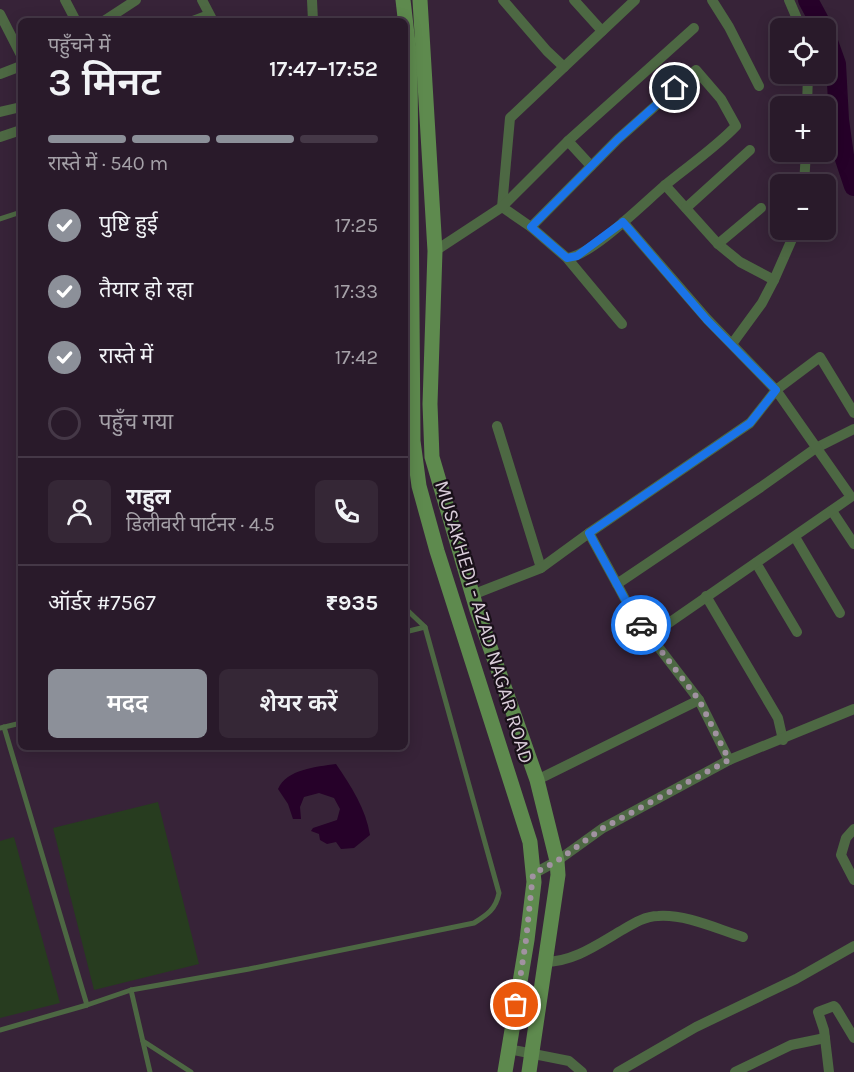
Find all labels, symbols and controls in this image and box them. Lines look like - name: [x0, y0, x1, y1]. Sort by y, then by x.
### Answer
- map controls: [770, 18, 836, 240]
- button: locate: [770, 18, 836, 84]
- text: पहुँचने में: [48, 34, 111, 57]
- text: 17:47–17:52: [269, 56, 378, 82]
- text: 3 मिनट: [48, 59, 161, 105]
- pin: [649, 62, 700, 113]
- icon: home: [658, 71, 691, 104]
- button: +: [770, 96, 836, 162]
- text: रास्ते में · 540 m: [48, 152, 168, 175]
- button: −: [770, 174, 836, 240]
- icon: check: [48, 209, 81, 242]
- text: पुष्टि हुई: [99, 211, 158, 237]
- text: 17:25: [335, 214, 378, 237]
- icon: check: [48, 275, 81, 308]
- text: तैयार हो रहा: [99, 277, 193, 303]
- text: 17:33: [334, 280, 378, 303]
- icon: check: [48, 341, 81, 374]
- text: रास्ते में: [99, 343, 153, 369]
- text: 17:42: [335, 346, 378, 369]
- text: पहुँच गया: [99, 409, 173, 435]
- street label: MUSAKHEDI - AZAD NAGAR ROAD: [430, 478, 538, 766]
- button: person: [48, 480, 111, 543]
- button: phone: [315, 480, 378, 543]
- text: राहुल: [126, 484, 171, 510]
- text: डिलीवरी पार्टनर · 4.5: [126, 513, 275, 536]
- text: ऑर्डर #7567: [48, 590, 156, 616]
- text: ₹935: [326, 590, 378, 616]
- courier: [611, 595, 671, 655]
- icon: car: [625, 609, 658, 642]
- button: मदद: [48, 669, 207, 738]
- button: शेयर करें: [219, 669, 378, 738]
- pin: [490, 979, 541, 1030]
- icon: bag: [499, 988, 532, 1021]

